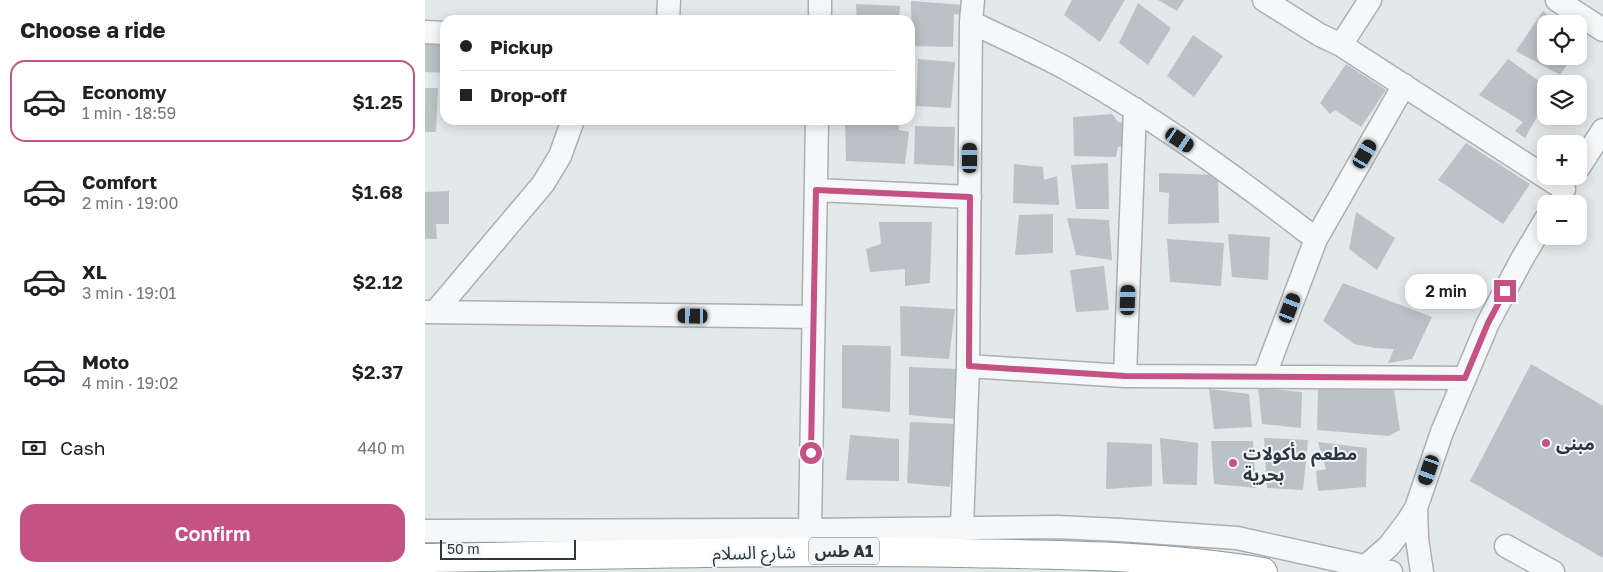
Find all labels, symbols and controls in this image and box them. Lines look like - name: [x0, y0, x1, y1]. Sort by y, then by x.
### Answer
- map controls: [1537, 15, 1587, 245]
- button: locate: [1537, 15, 1587, 65]
- text: Choose a ride: [20, 16, 166, 43]
- text: Pickup: [490, 35, 553, 58]
- button: layers: [1537, 75, 1587, 125]
- icon: car: [22, 79, 67, 124]
- text: Economy: [82, 80, 167, 103]
- text: Drop-off: [490, 83, 567, 106]
- text: $1.25: [352, 90, 403, 113]
- text: 1 min · 18:59: [82, 103, 176, 123]
- car: [1163, 125, 1196, 155]
- button: +: [1537, 135, 1587, 185]
- car: [1351, 137, 1378, 171]
- car: [962, 143, 977, 173]
- icon: car: [22, 169, 67, 214]
- text: Comfort: [82, 170, 157, 193]
- text: $1.68: [351, 180, 403, 203]
- text: 2 min · 19:00: [82, 193, 178, 213]
- button: −: [1537, 195, 1587, 245]
- icon: car: [22, 259, 67, 304]
- text: XL: [82, 260, 107, 283]
- text: $2.12: [352, 270, 403, 293]
- callout: 2 min: [1405, 274, 1487, 308]
- route end: [1494, 280, 1516, 302]
- text: 2 min: [1425, 281, 1467, 301]
- text: 3 min · 19:01: [82, 283, 176, 303]
- car: [1119, 285, 1136, 315]
- car: [1277, 291, 1302, 325]
- car: [677, 308, 708, 324]
- icon: car: [22, 349, 67, 394]
- text: Moto: [82, 350, 129, 373]
- text: $2.37: [351, 360, 403, 383]
- text: 4 min · 19:02: [82, 373, 178, 393]
- place label: مبنى: [1556, 432, 1595, 454]
- icon: cash: [20, 434, 48, 462]
- text: Cash: [60, 436, 105, 459]
- marker: مبنى: [1540, 437, 1552, 449]
- text: 440 m: [357, 438, 405, 458]
- place label: مطعم مأكولات بحرية: [1243, 441, 1357, 486]
- route start: [800, 442, 822, 464]
- car: [1417, 453, 1440, 487]
- marker: مطعم مأكولات بحرية: [1227, 457, 1239, 469]
- button: Confirm: [20, 504, 405, 562]
- scale bar: [440, 537, 576, 560]
- road number: طس A1: [809, 538, 879, 564]
- text: 50 m: [447, 540, 480, 557]
- street label: شارع السلام: [712, 540, 796, 568]

